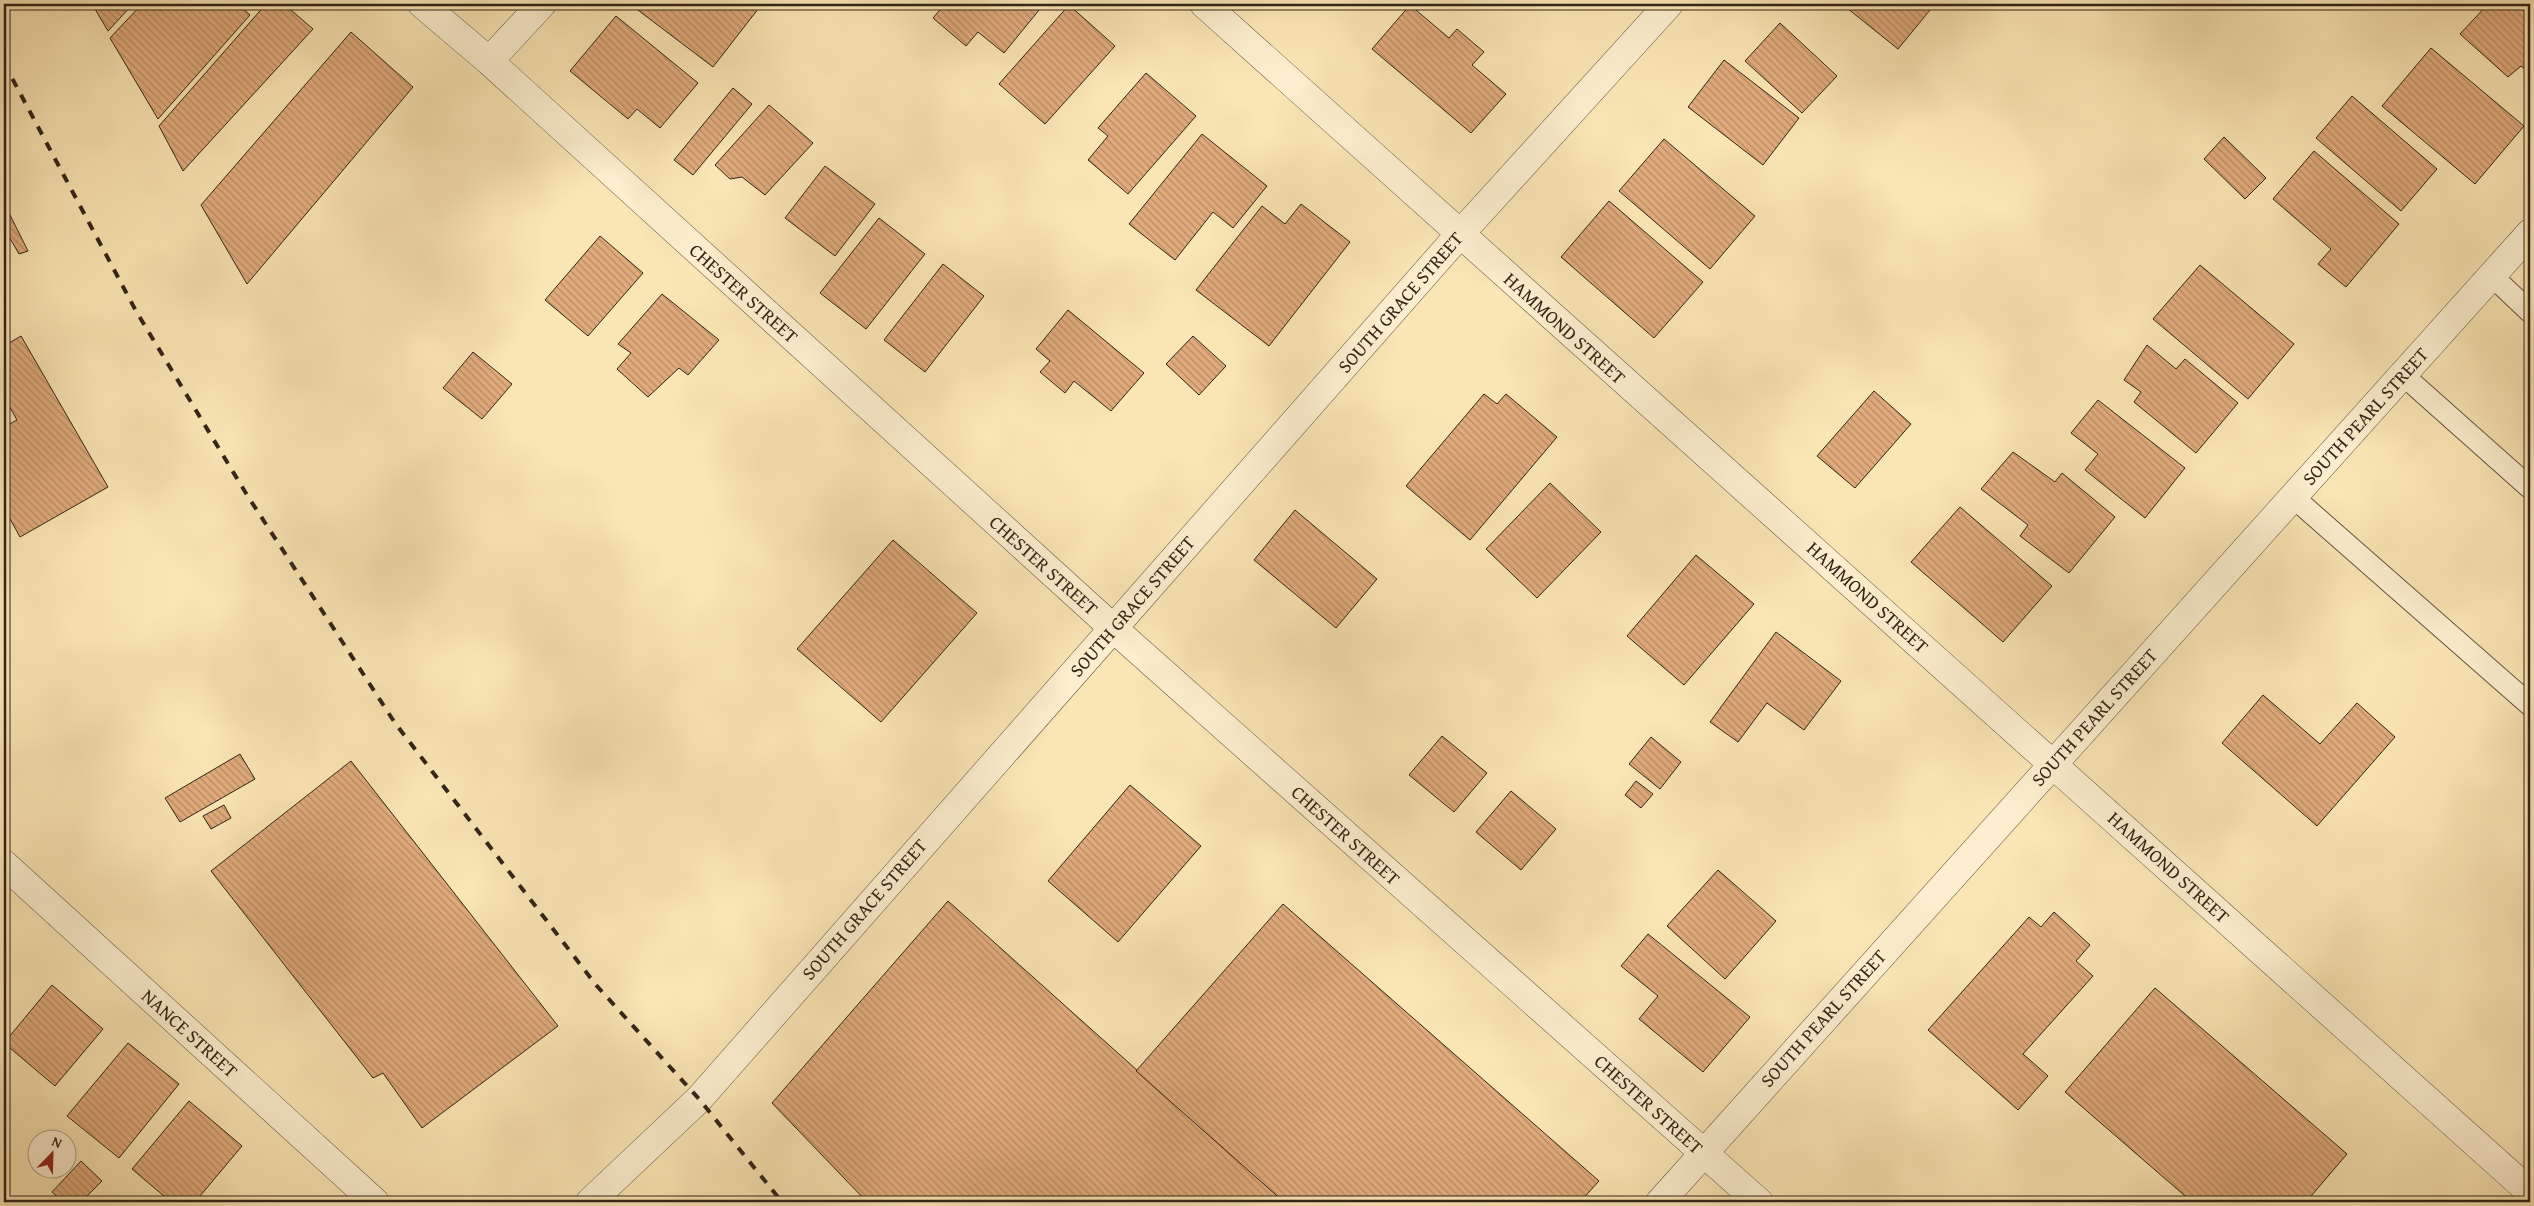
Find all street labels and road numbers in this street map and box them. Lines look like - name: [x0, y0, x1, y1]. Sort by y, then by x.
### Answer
- street label: SOUTH GRACE STREET: [1331, 225, 1470, 379]
- street label: CHESTER STREET: [683, 236, 805, 350]
- street label: HAMMOND STREET: [1498, 265, 1632, 391]
- street label: SOUTH PEARL STREET: [2295, 341, 2435, 491]
- street label: CHESTER STREET: [983, 508, 1105, 622]
- street label: SOUTH GRACE STREET: [1063, 529, 1202, 683]
- street label: HAMMOND STREET: [1801, 534, 1935, 660]
- street label: SOUTH PEARL STREET: [2024, 642, 2164, 792]
- street label: CHESTER STREET: [1285, 778, 1407, 892]
- street label: HAMMOND STREET: [2102, 804, 2236, 930]
- street label: SOUTH GRACE STREET: [795, 832, 934, 986]
- street label: SOUTH PEARL STREET: [1753, 943, 1893, 1093]
- street label: NANCE STREET: [136, 982, 245, 1084]
- street label: CHESTER STREET: [1588, 1047, 1710, 1161]

